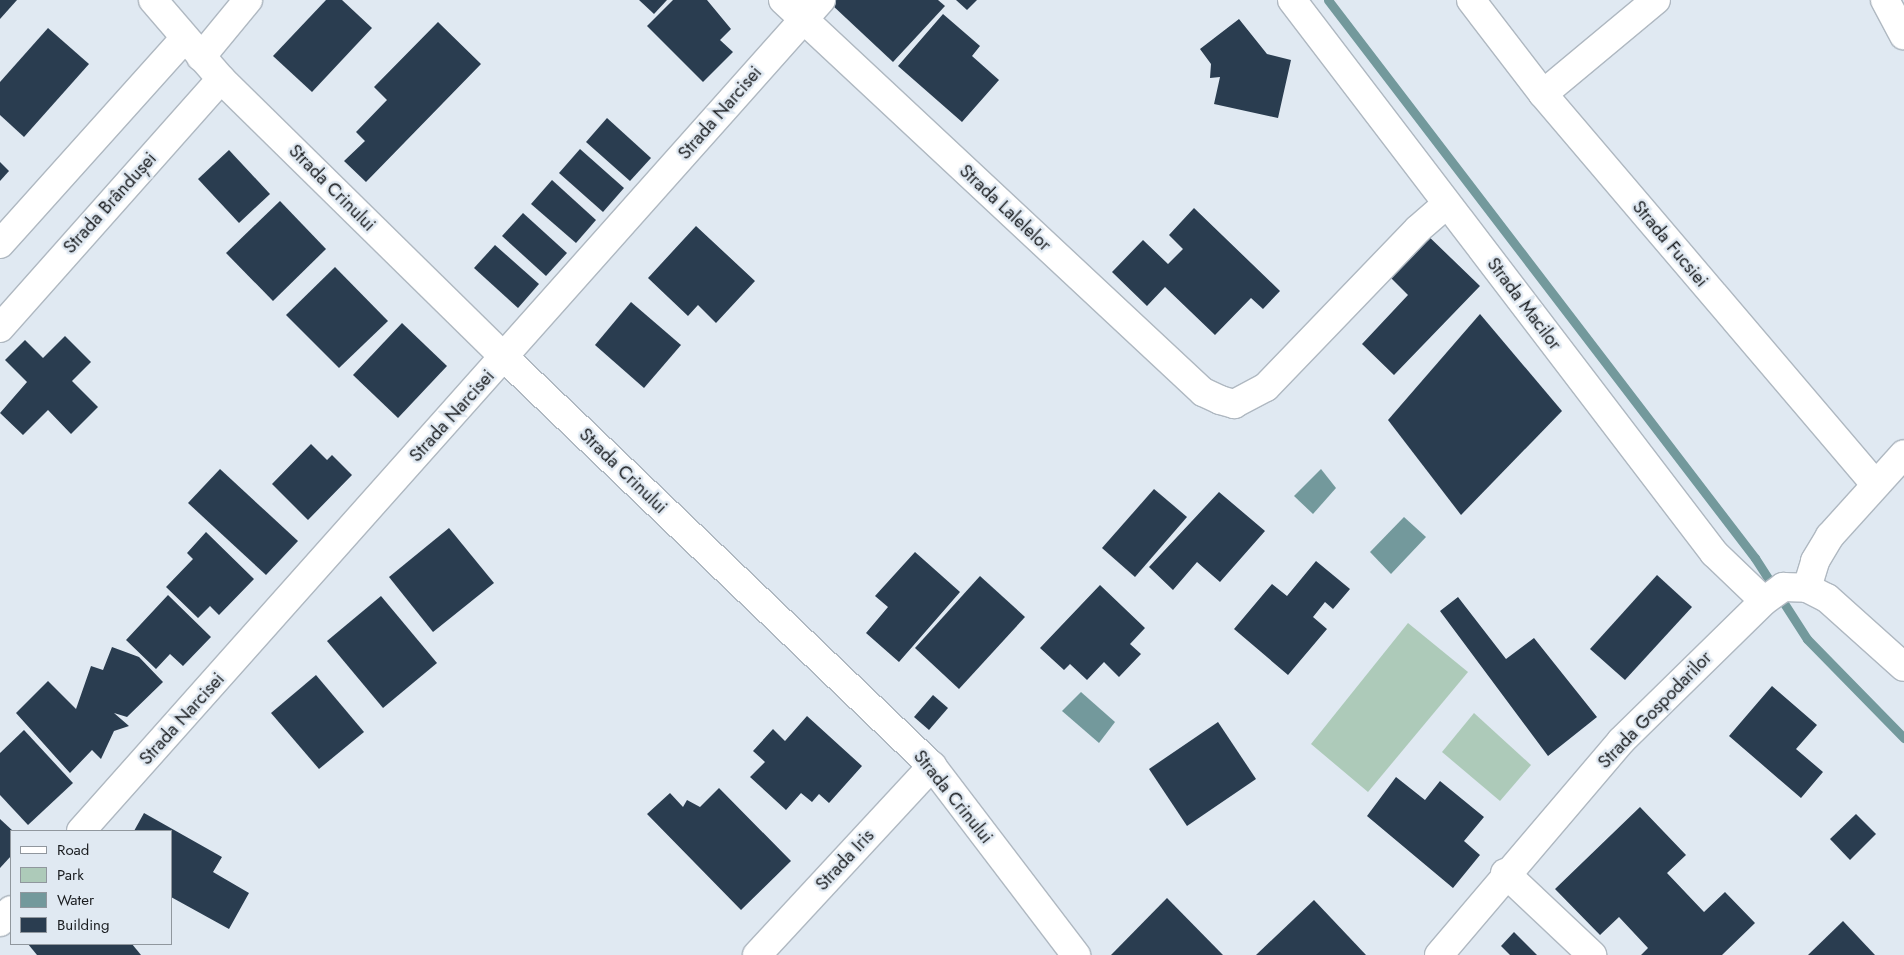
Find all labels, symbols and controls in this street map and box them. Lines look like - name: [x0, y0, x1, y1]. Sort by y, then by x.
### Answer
- street label: Strada Narcisei: [674, 62, 766, 164]
- street label: Strada Crinului: [284, 140, 380, 236]
- street label: Strada Brândușei: [59, 148, 161, 258]
- street label: Strada Lalelelor: [955, 160, 1055, 256]
- street label: Strada Fucsiei: [1628, 196, 1712, 292]
- street label: Strada Macilor: [1482, 254, 1566, 354]
- street label: Strada Narcisei: [405, 366, 499, 466]
- street label: Strada Crinului: [575, 424, 671, 518]
- street label: Strada Gospodarilor: [1594, 647, 1716, 773]
- street label: Strada Narcisei: [135, 669, 229, 769]
- street label: Strada Crinului: [909, 746, 997, 848]
- street label: Strada Iris: [811, 825, 879, 895]
- legend: [10, 830, 172, 945]
- text: Road: [57, 839, 89, 861]
- text: Park: [57, 864, 84, 886]
- text: Water: [57, 889, 94, 911]
- text: Building: [57, 914, 109, 936]

